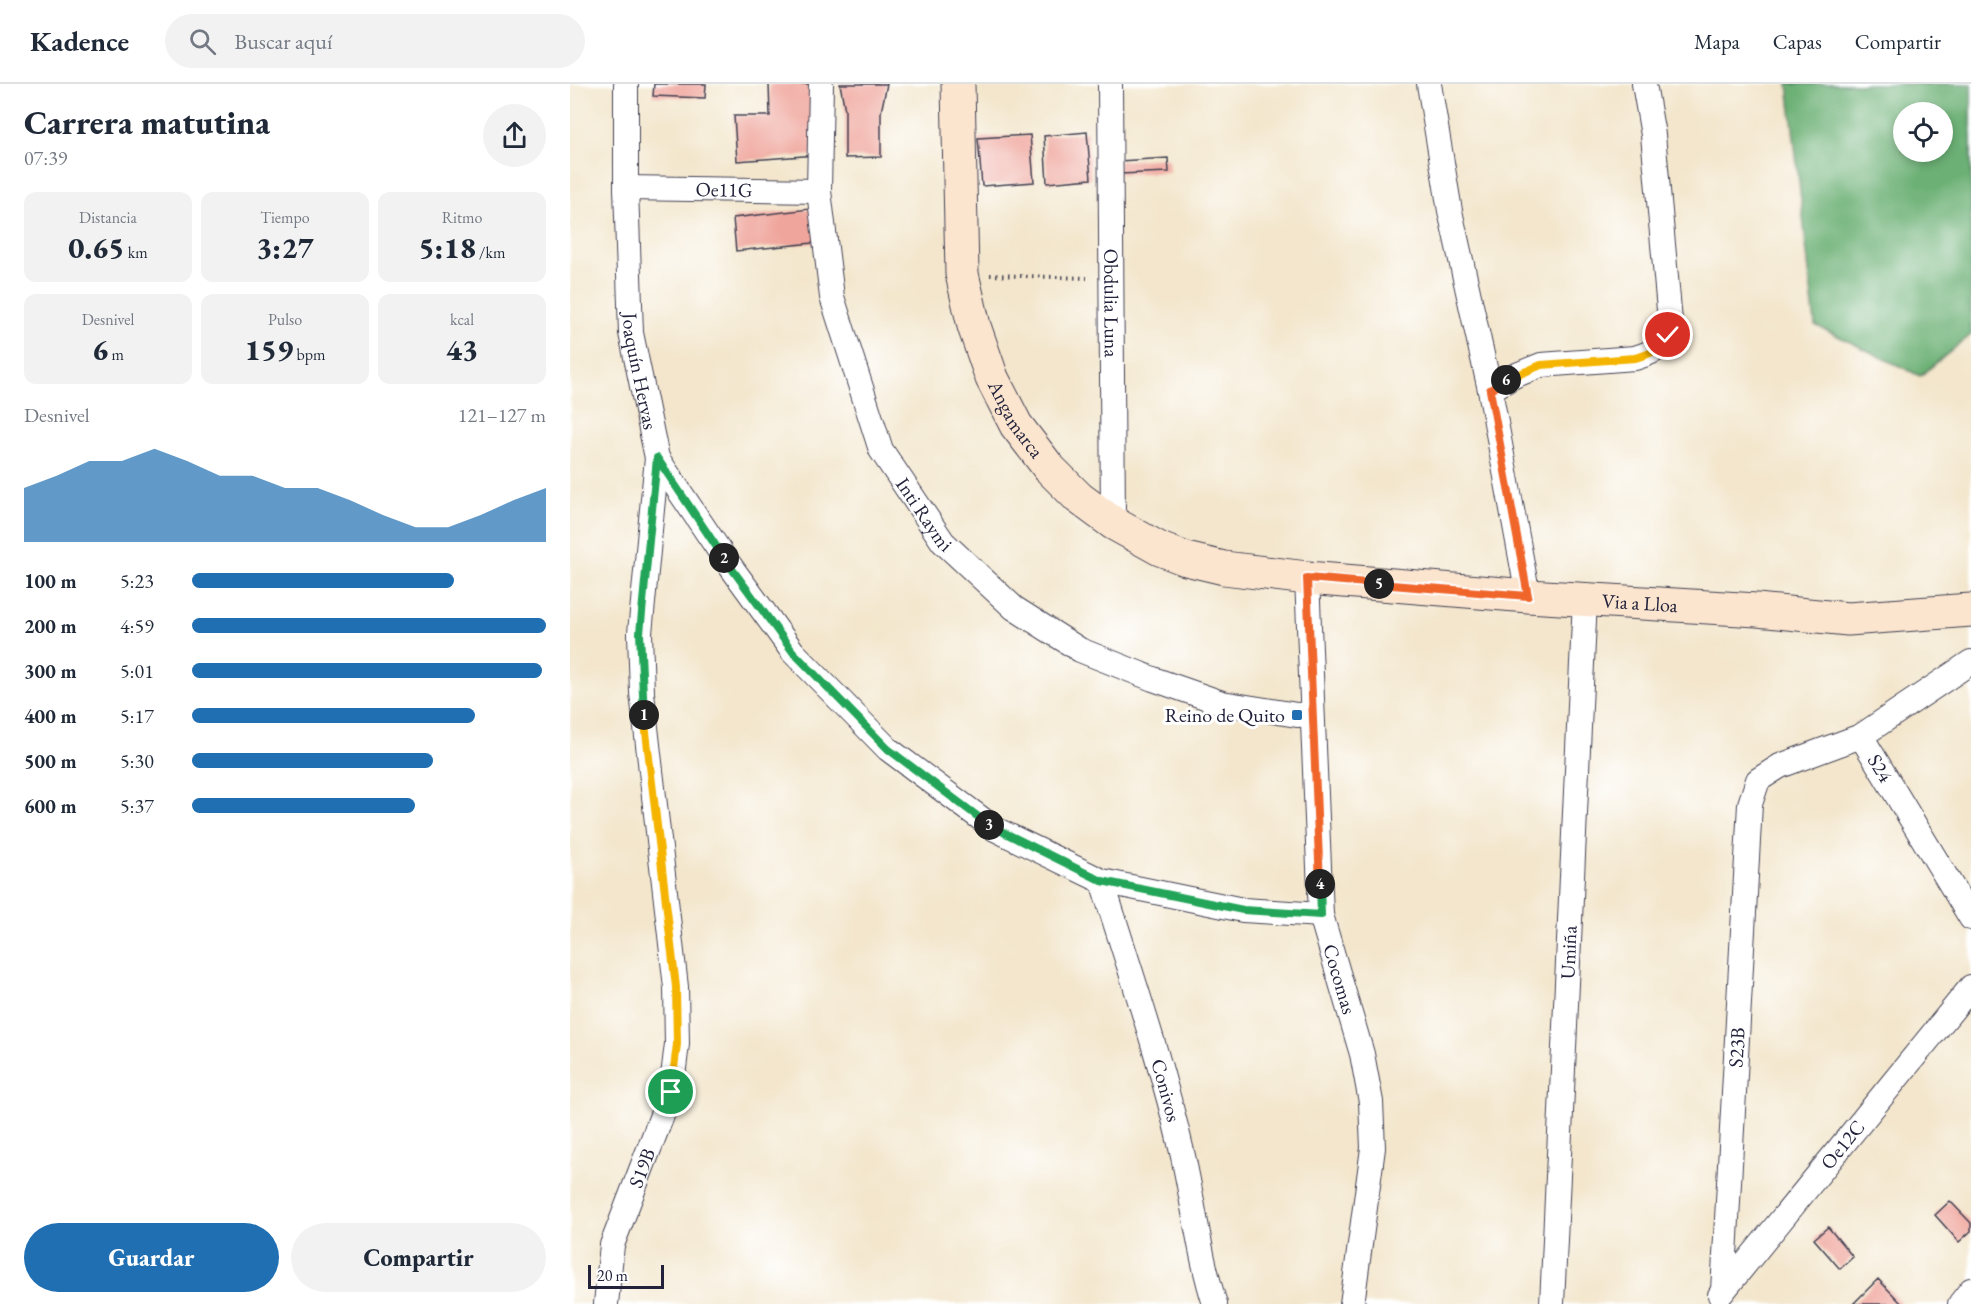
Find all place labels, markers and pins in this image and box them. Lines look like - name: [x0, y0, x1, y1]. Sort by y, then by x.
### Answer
- pin: [1642, 309, 1693, 360]
- pin: 6: [1491, 365, 1521, 395]
- pin: 2: [709, 543, 739, 573]
- pin: 5: [1364, 569, 1394, 599]
- pin: 1: [629, 700, 659, 730]
- place label: Reino de Quito: [1165, 702, 1285, 728]
- marker: Reino de Quito: [1290, 708, 1304, 722]
- pin: 3: [974, 810, 1004, 840]
- pin: 4: [1305, 869, 1335, 899]
- pin: [645, 1066, 696, 1117]

